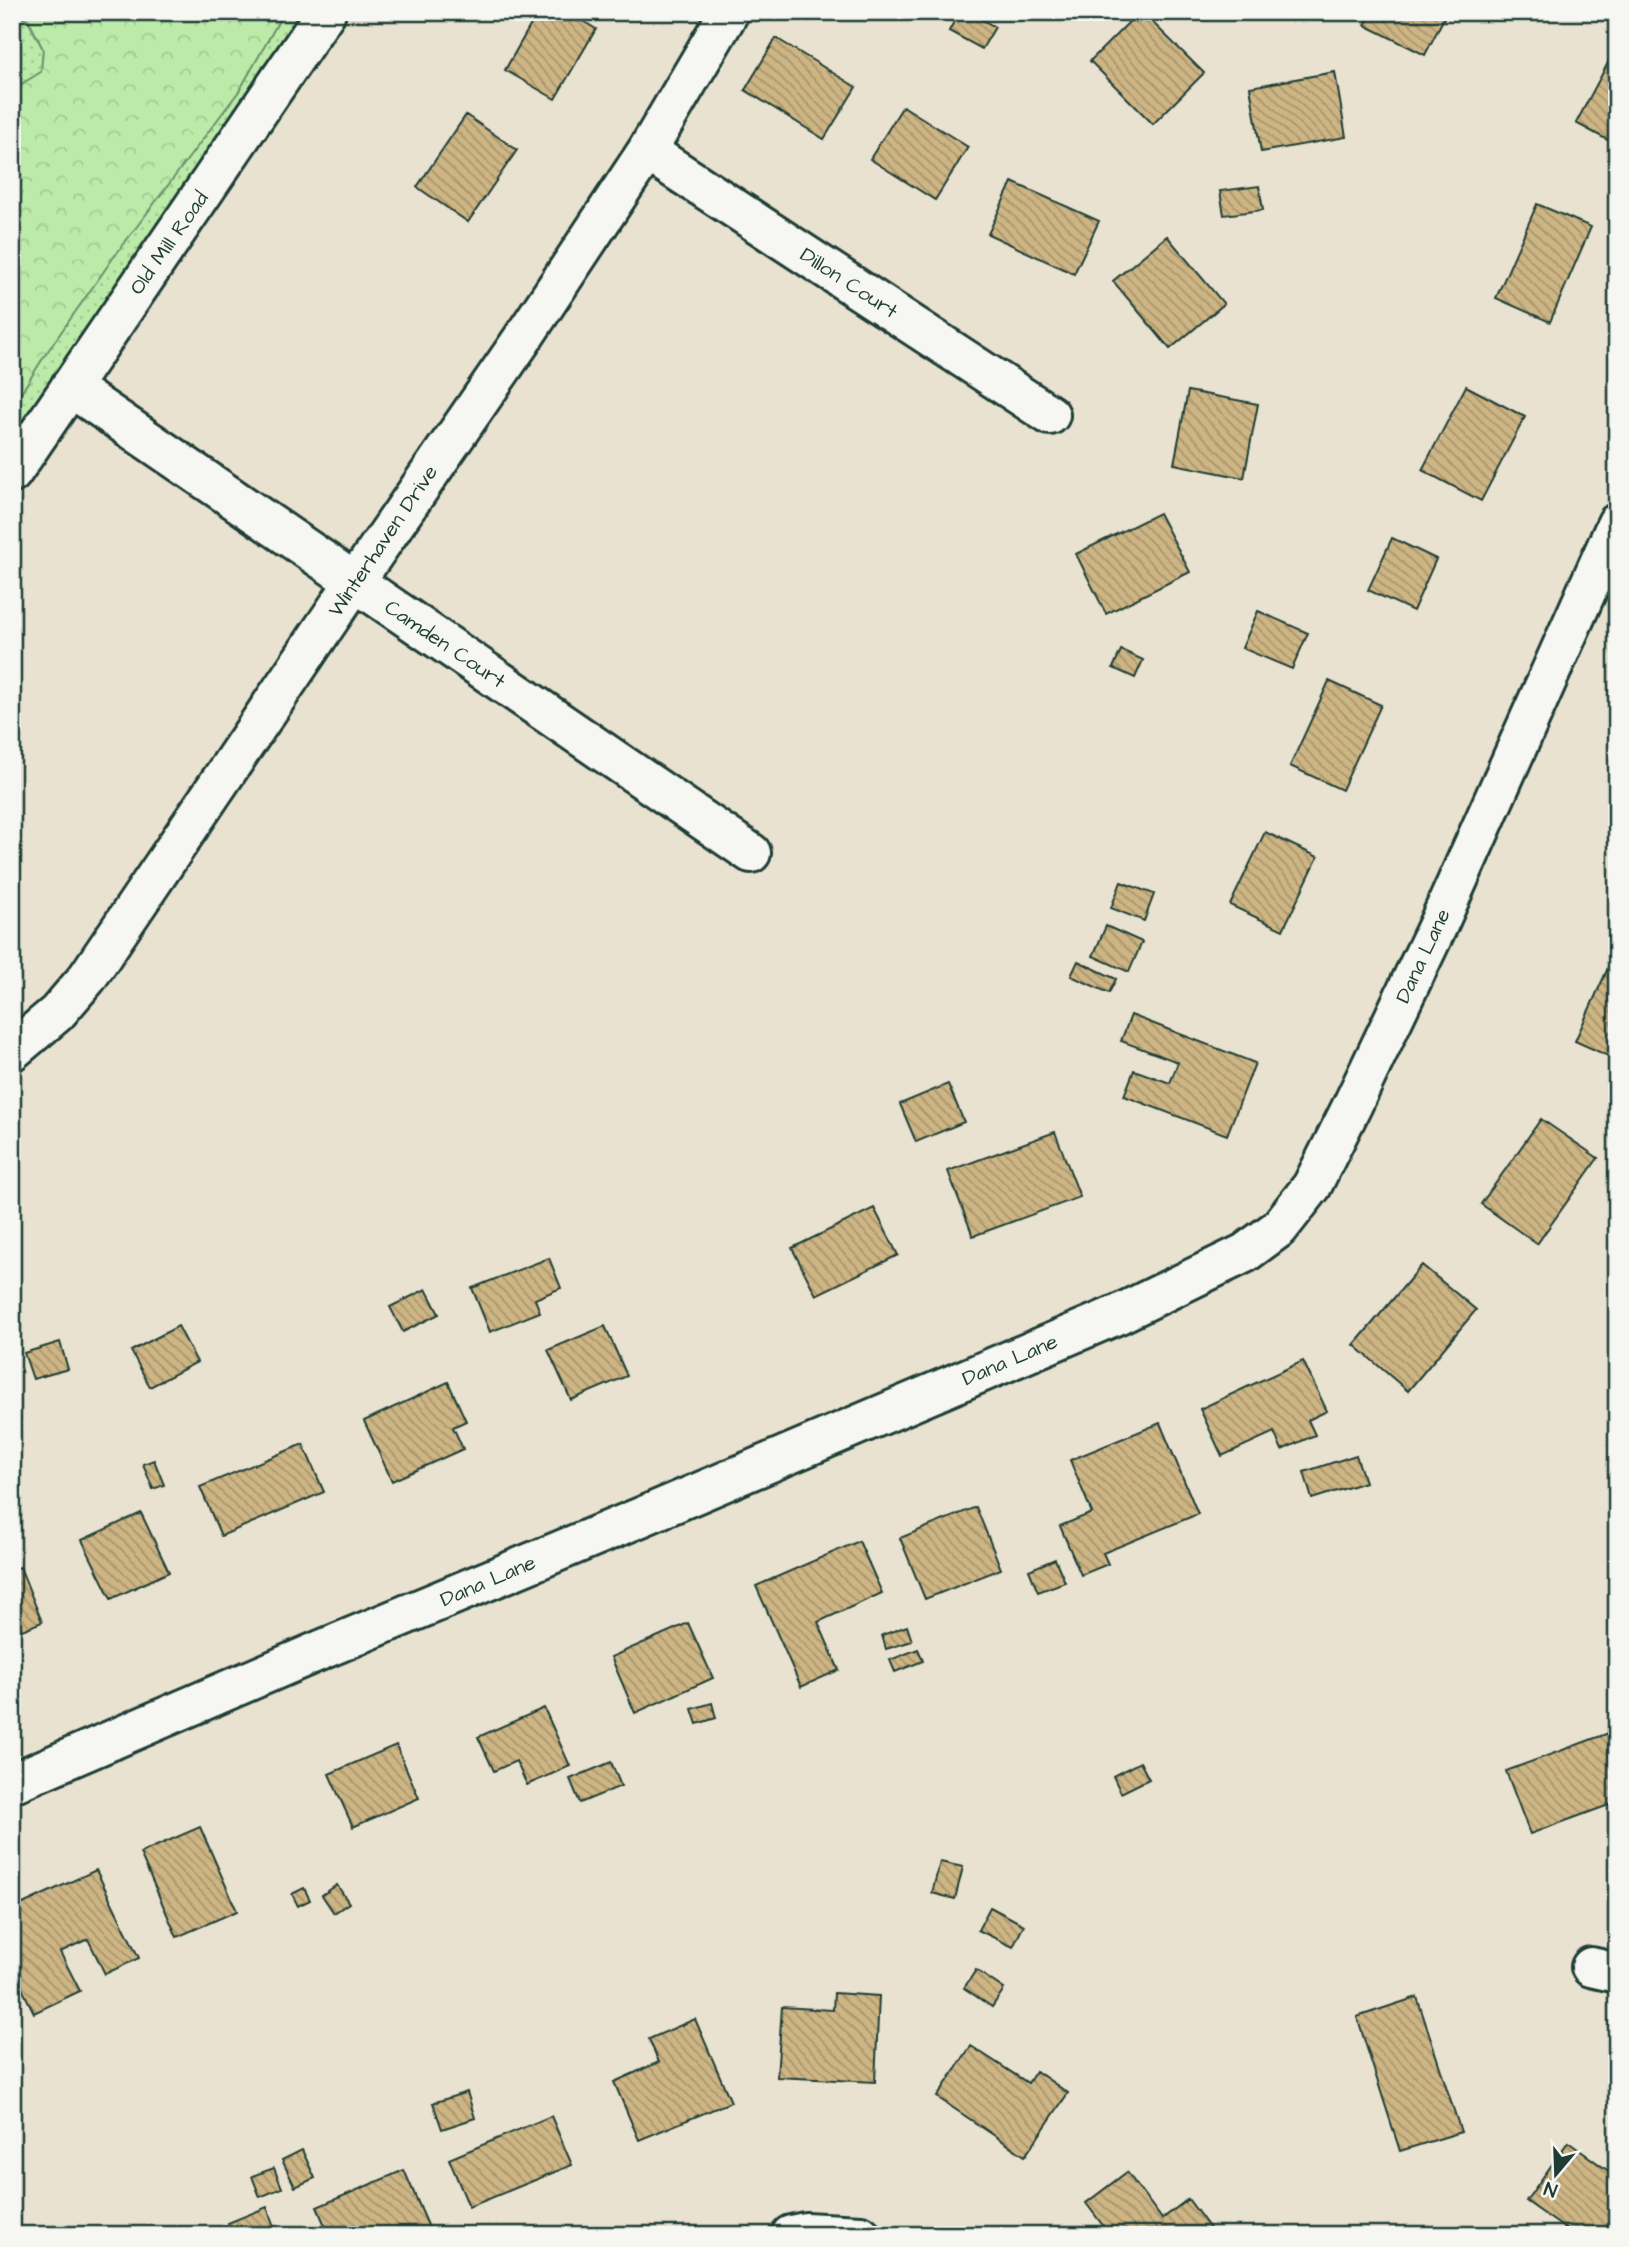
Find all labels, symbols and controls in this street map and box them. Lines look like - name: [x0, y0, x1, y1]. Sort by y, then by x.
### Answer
- street label: Old Mill Road: [123, 185, 216, 301]
- street label: Dillon Court: [794, 240, 904, 326]
- street label: Winterhaven Drive: [321, 459, 445, 623]
- street label: Camden Court: [379, 593, 512, 696]
- street label: Dana Lane: [1389, 904, 1457, 1008]
- street label: Dana Lane: [958, 1327, 1062, 1393]
- street label: Dana Lane: [436, 1548, 540, 1614]
- north arrow: [1520, 2138, 1590, 2208]
- text: N: [1541, 2174, 1561, 2203]

